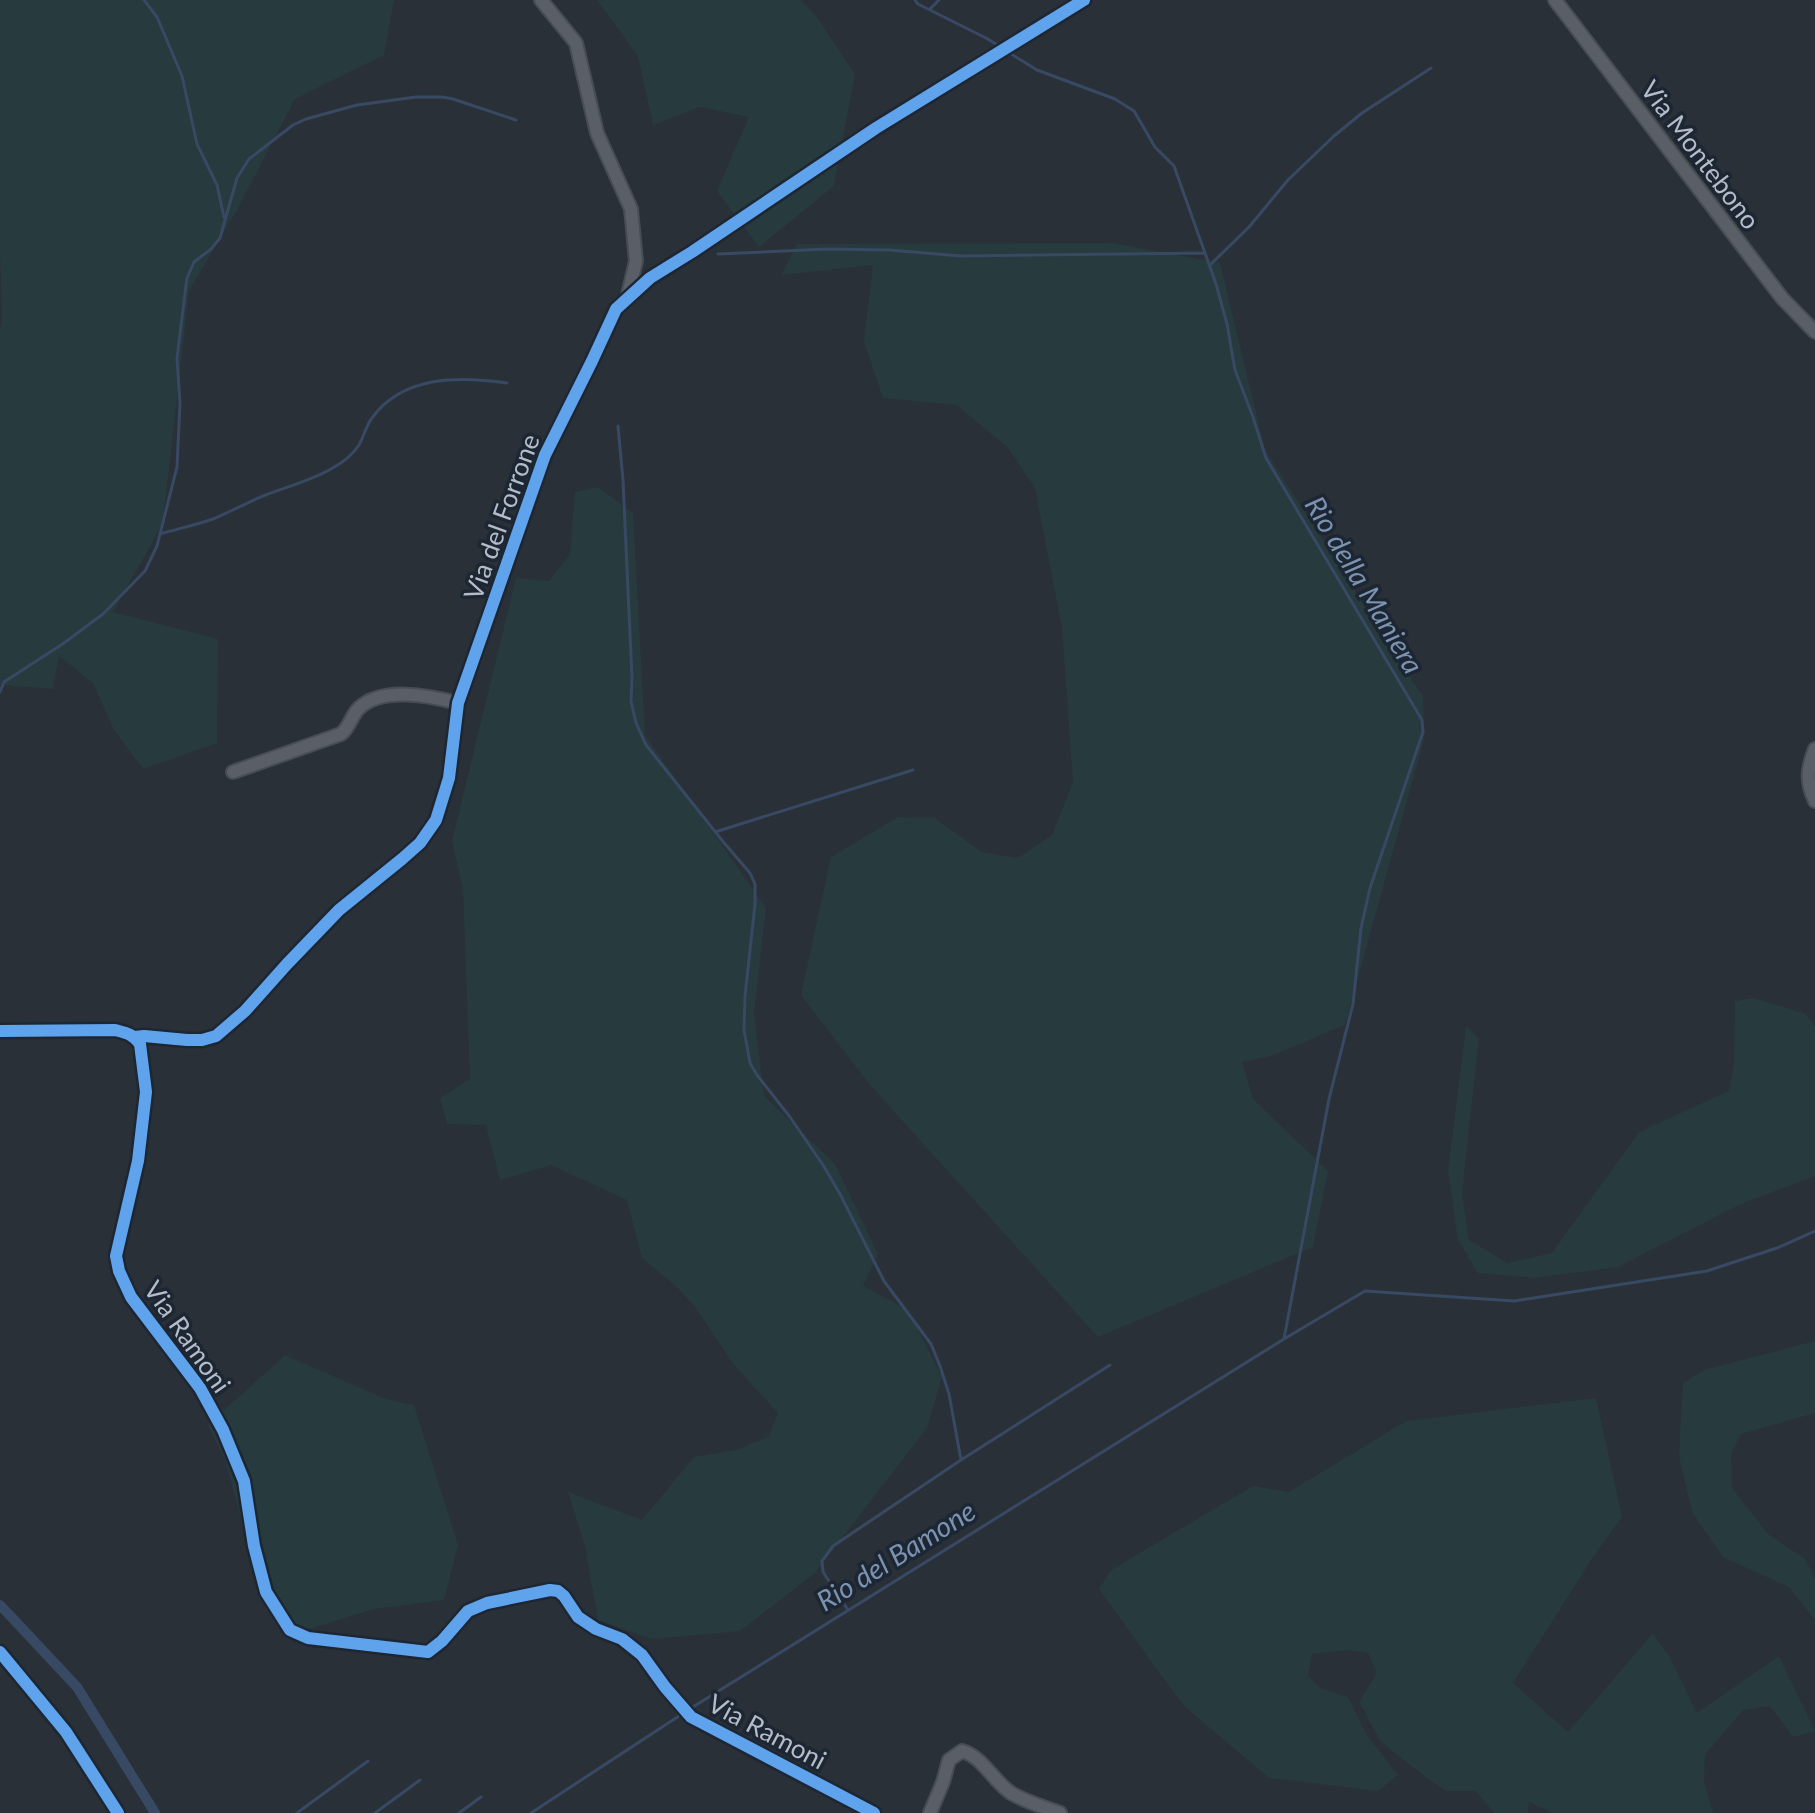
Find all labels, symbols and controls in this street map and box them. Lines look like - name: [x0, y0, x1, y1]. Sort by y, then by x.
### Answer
- street label: Via Montebono: [1635, 74, 1767, 235]
- street label: Via del Forrone: [456, 429, 546, 604]
- water label: Rio della Maniera: [1298, 490, 1431, 679]
- street label: Via Ramoni: [138, 1274, 238, 1399]
- water label: Rio del Bamone: [810, 1493, 981, 1617]
- street label: Via Ramoni: [703, 1687, 832, 1776]

